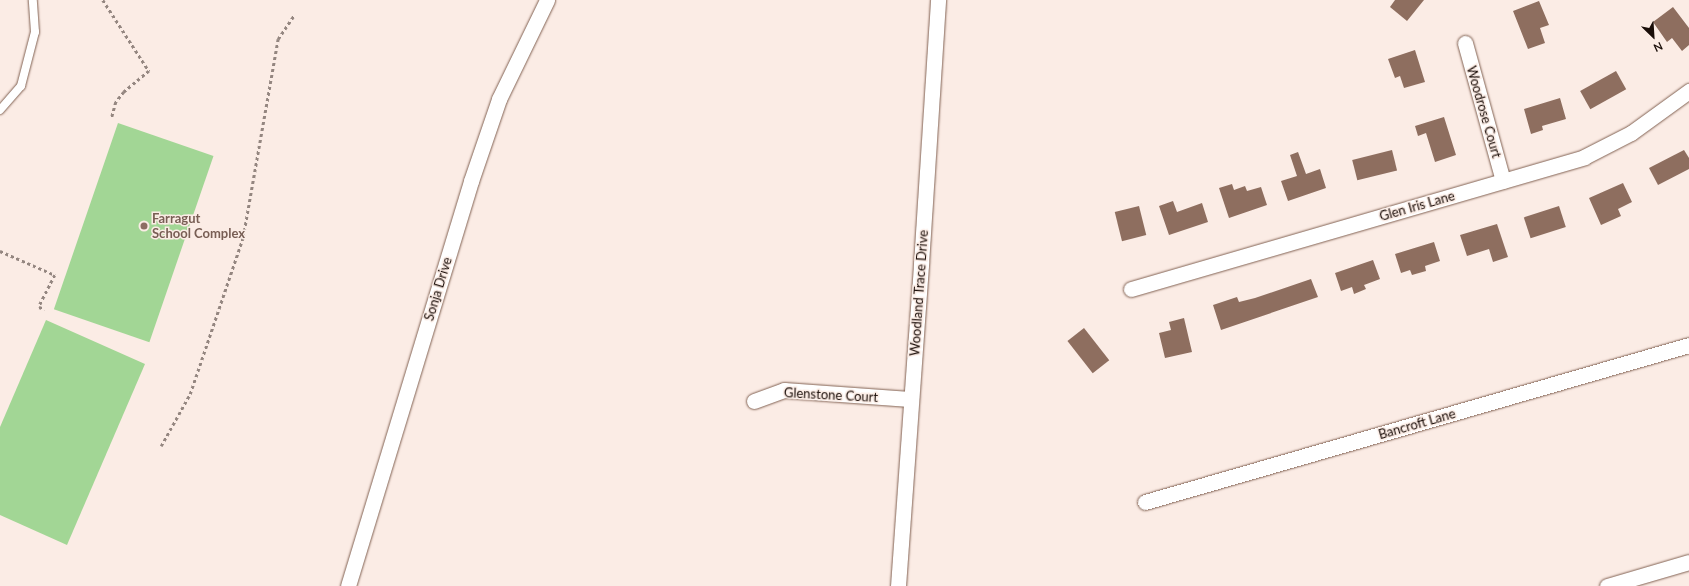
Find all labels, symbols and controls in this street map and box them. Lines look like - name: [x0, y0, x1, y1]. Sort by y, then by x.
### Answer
- north arrow: [1633, 16, 1673, 56]
- text: N: [1652, 40, 1665, 55]
- street label: Woodrose Court: [1463, 64, 1505, 160]
- street label: Glen Iris Lane: [1378, 188, 1456, 224]
- place label: Farragut School Complex: [152, 211, 245, 242]
- marker: Farragut School Complex: [139, 221, 149, 231]
- street label: Woodland Trace Drive: [907, 229, 931, 357]
- street label: Sonja Drive: [421, 255, 455, 323]
- street label: Glenstone Court: [784, 385, 878, 405]
- street label: Bancroft Lane: [1377, 406, 1457, 442]

